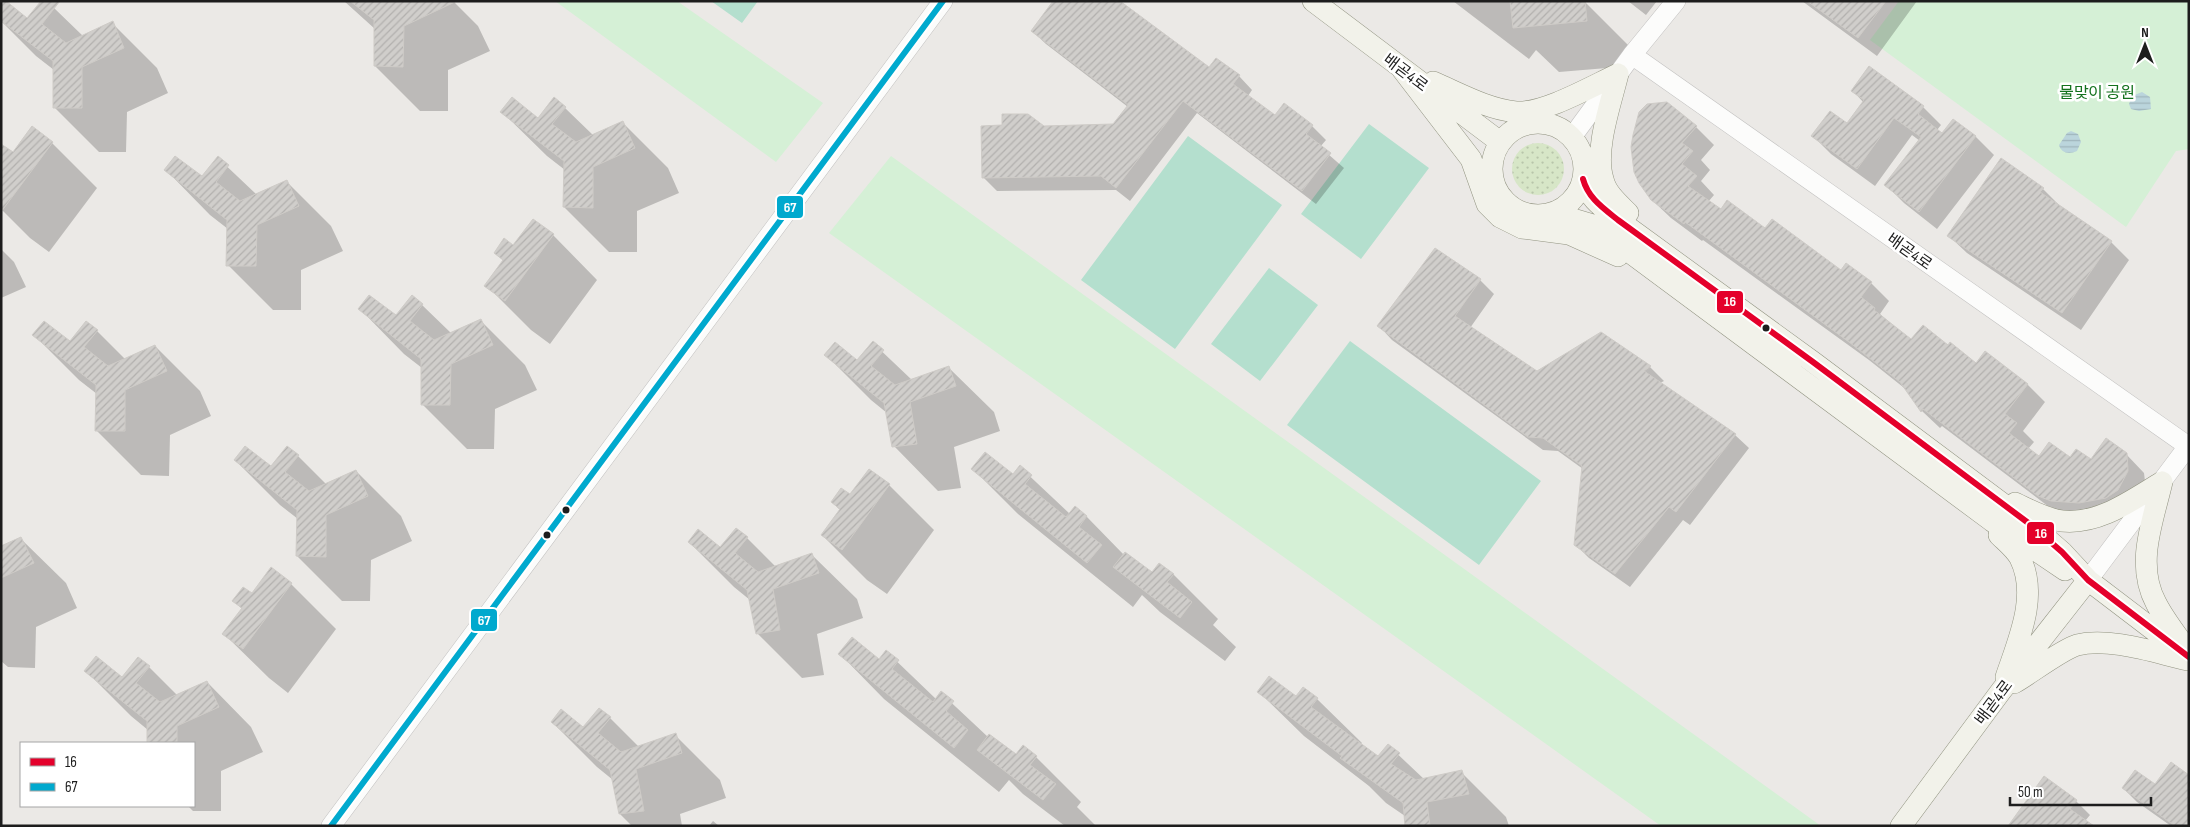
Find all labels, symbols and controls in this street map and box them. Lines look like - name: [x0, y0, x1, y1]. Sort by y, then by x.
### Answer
- north arrow: [2120, 20, 2170, 70]
- text: N: [2141, 24, 2149, 41]
- street label: 배곧4로: [1379, 50, 1431, 96]
- park label: 물맞이 공원: [2059, 84, 2135, 103]
- line badge: 67: [776, 195, 804, 219]
- text: 67: [784, 199, 797, 216]
- street label: 배곧4로: [1883, 230, 1936, 275]
- line badge: 16: [1716, 290, 1744, 314]
- text: 16: [1724, 293, 1736, 310]
- unlabelled marker: [1761, 323, 1771, 333]
- unlabelled marker: [561, 505, 571, 515]
- line badge: 16: [2026, 521, 2055, 545]
- text: 16: [2035, 525, 2047, 542]
- unlabelled marker: [542, 530, 552, 540]
- line badge: 67: [470, 608, 498, 632]
- text: 67: [478, 612, 491, 629]
- street label: 배곧4로: [1971, 677, 2017, 729]
- legend: [20, 742, 195, 807]
- text: 16: [65, 753, 77, 772]
- scale bar: [2010, 774, 2151, 806]
- text: 67: [65, 778, 78, 797]
- text: 50 m: [2018, 783, 2043, 802]

